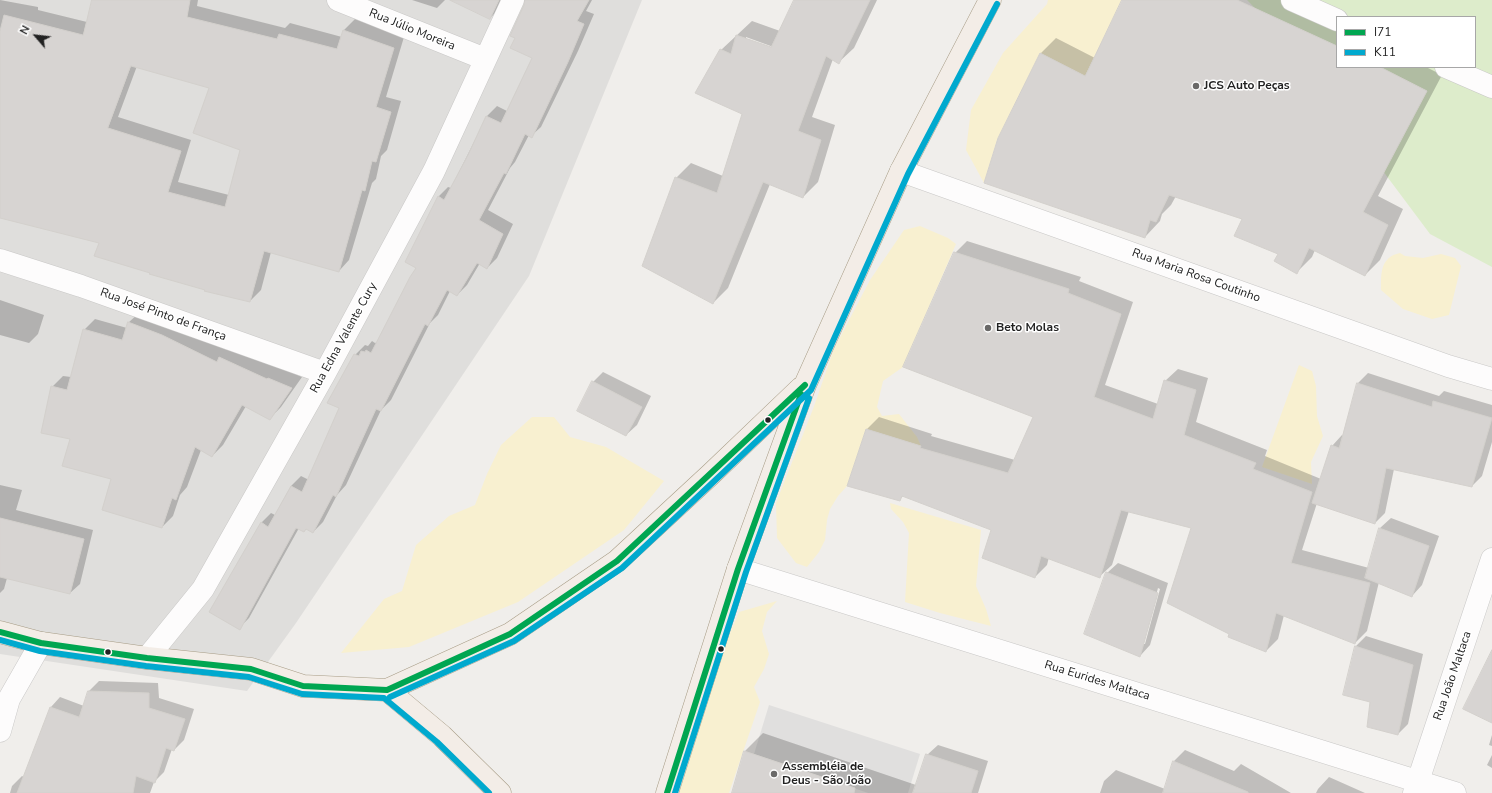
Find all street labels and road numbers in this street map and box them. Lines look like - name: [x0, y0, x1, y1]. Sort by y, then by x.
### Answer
- street label: Rua Júlio Moreira: [367, 6, 457, 54]
- street label: Rua Maria Rosa Coutinho: [1130, 246, 1262, 306]
- street label: Rua Edna Valente Cury: [308, 280, 380, 396]
- street label: Rua José Pinto de França: [98, 285, 228, 345]
- street label: Rua João Maltaca: [1431, 630, 1475, 722]
- street label: Rua Eurides Maltaca: [1042, 658, 1152, 704]

